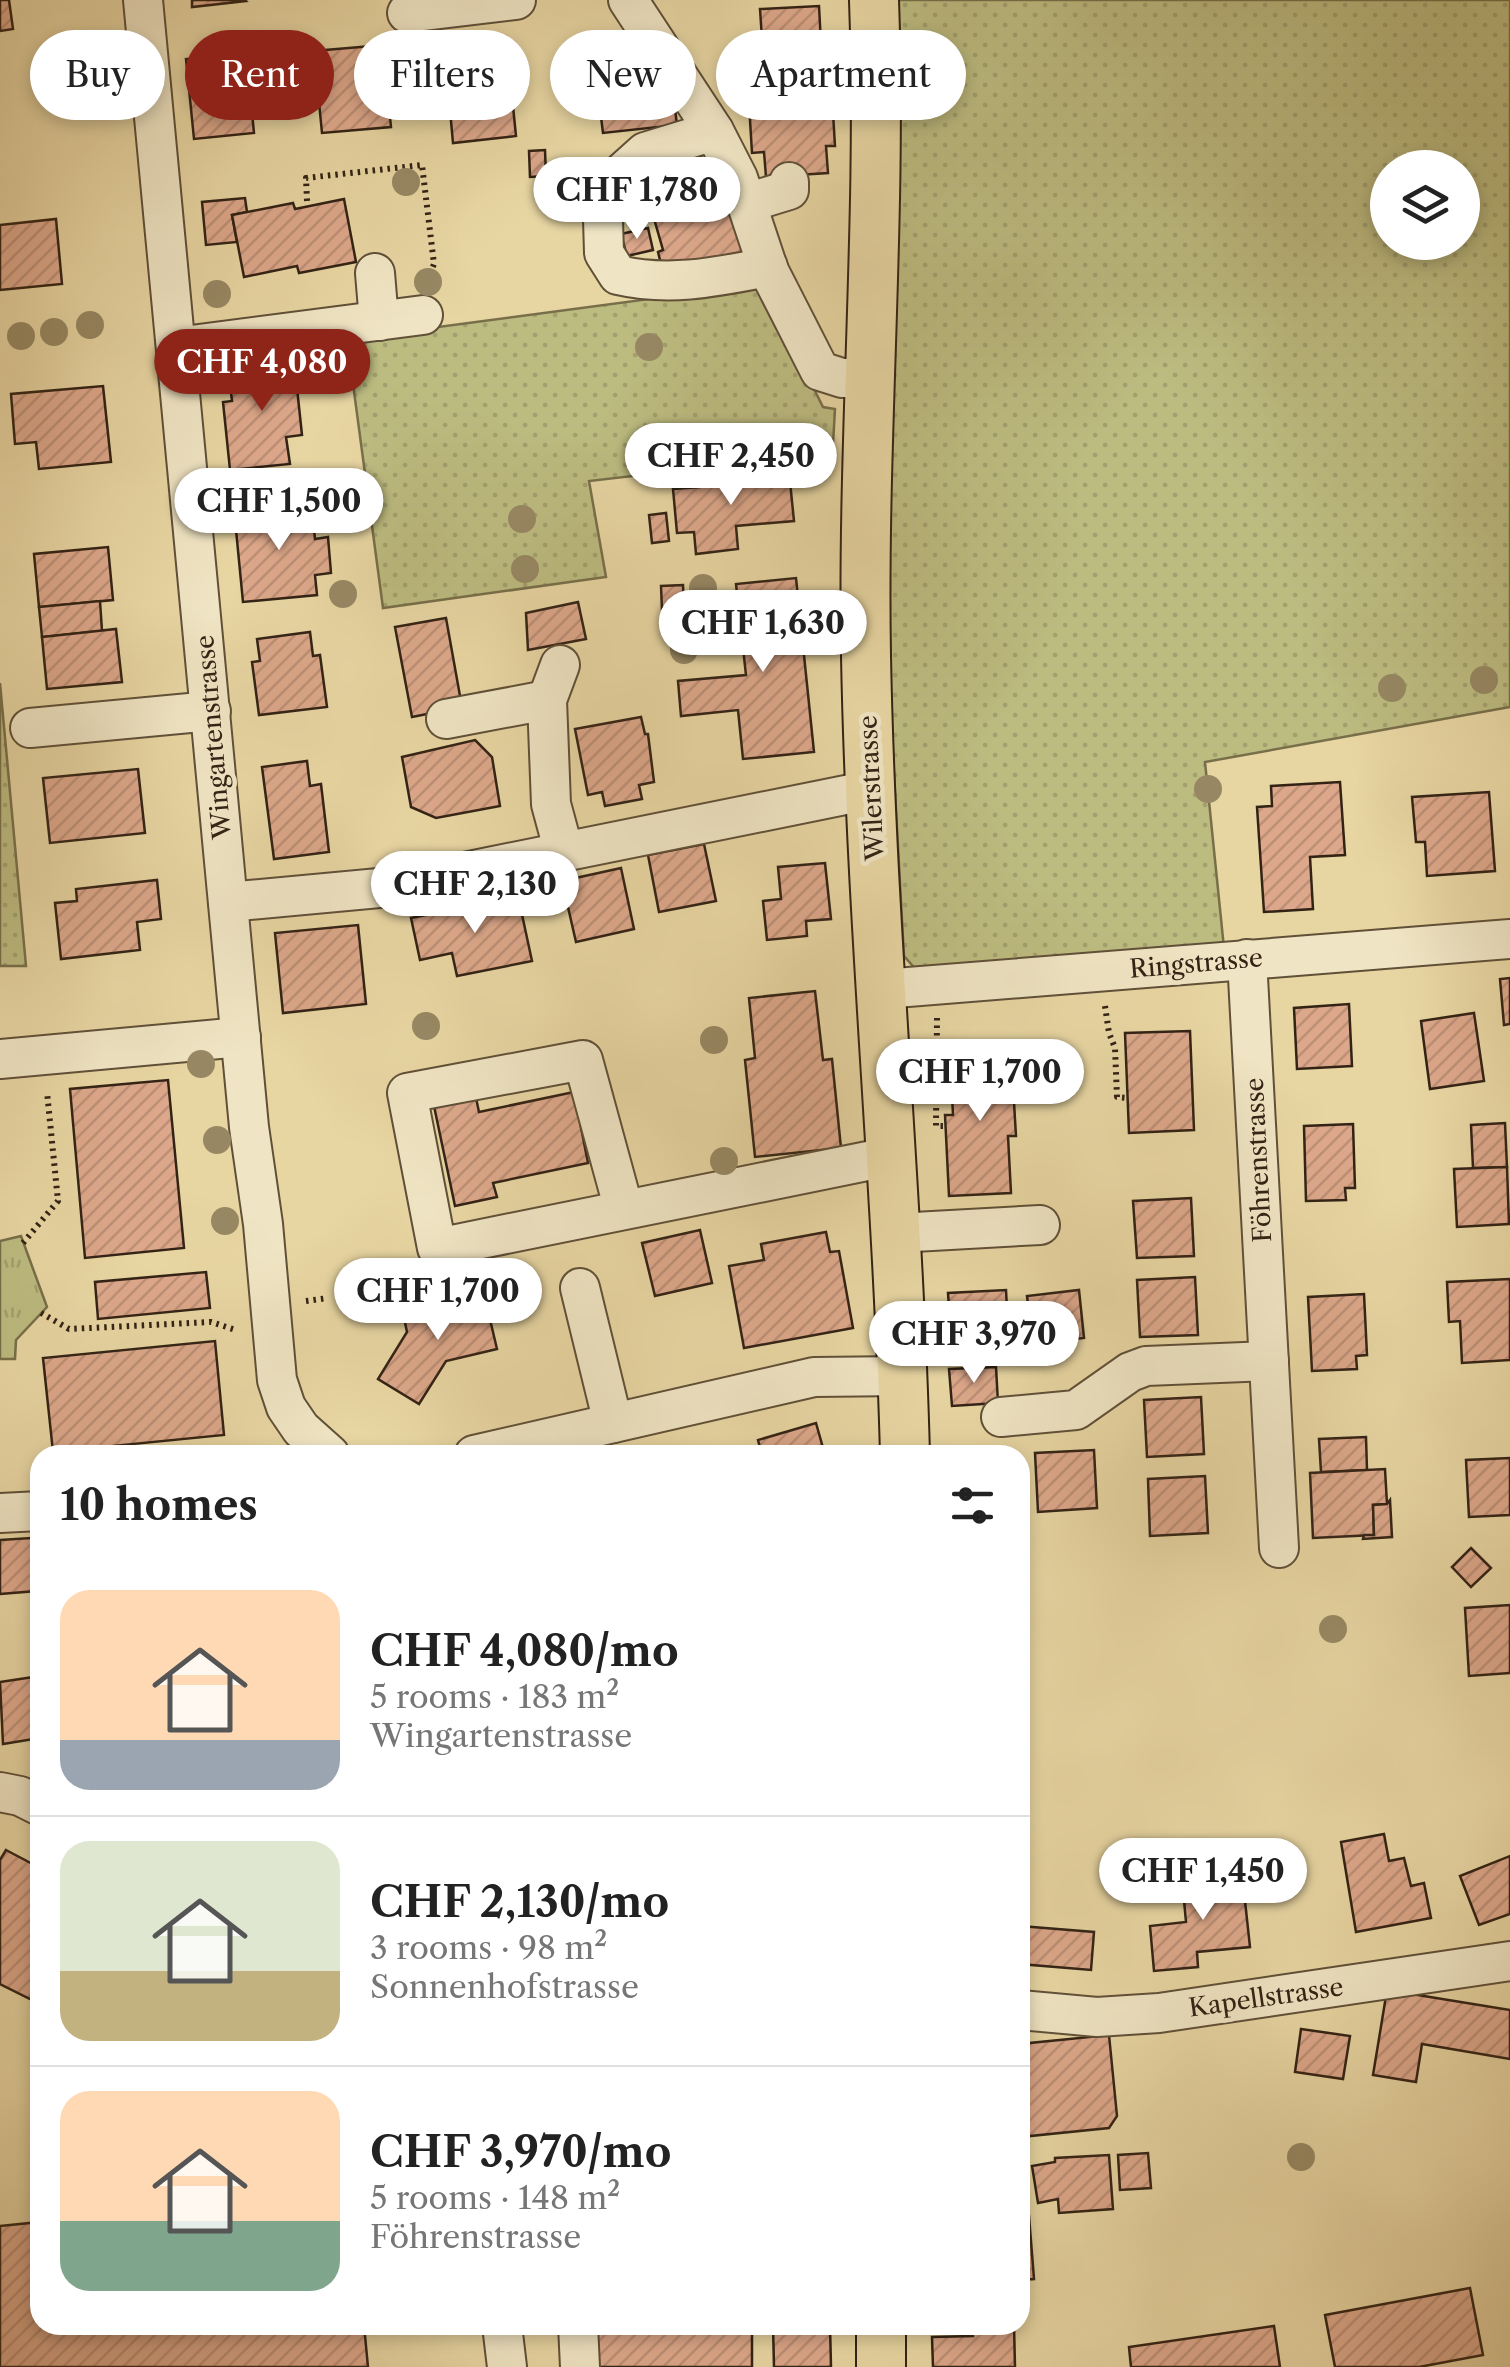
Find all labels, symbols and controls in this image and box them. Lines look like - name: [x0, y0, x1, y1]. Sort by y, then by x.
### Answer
- chip: Buy: [30, 30, 165, 120]
- chip: Rent: [185, 30, 334, 120]
- chip: Filters: [354, 30, 530, 120]
- chip: New: [550, 30, 696, 120]
- chip: Apartment: [716, 30, 966, 120]
- map controls: [1370, 150, 1480, 260]
- button: layers: [1370, 150, 1480, 260]
- pin: CHF 1,780: [523, 157, 751, 242]
- text: CHF 1,780: [555, 170, 719, 209]
- pin: CHF 4,080: [148, 329, 376, 414]
- text: CHF 4,080: [176, 342, 348, 381]
- pin: CHF 2,450: [617, 423, 845, 508]
- text: CHF 2,450: [647, 436, 815, 475]
- pin: CHF 1,500: [165, 468, 393, 553]
- text: CHF 1,500: [196, 481, 362, 520]
- pin: CHF 1,630: [649, 590, 877, 675]
- text: CHF 1,630: [681, 603, 845, 642]
- street label: Wingartenstrasse: [189, 634, 238, 841]
- street label: Wilerstrasse: [852, 714, 891, 863]
- pin: CHF 2,130: [361, 851, 589, 936]
- text: CHF 2,130: [393, 864, 557, 903]
- street label: Ringstrasse: [1128, 942, 1264, 985]
- pin: CHF 1,700: [866, 1039, 1094, 1124]
- text: CHF 1,700: [898, 1052, 1062, 1091]
- street label: Föhrenstrasse: [1239, 1077, 1278, 1243]
- pin: CHF 1,700: [324, 1258, 552, 1343]
- text: CHF 1,700: [356, 1271, 520, 1310]
- pin: CHF 3,970: [860, 1301, 1088, 1386]
- text: CHF 3,970: [891, 1314, 1057, 1353]
- icon: filters: [945, 1478, 1000, 1533]
- text: 10 homes: [60, 1479, 258, 1531]
- text: CHF 4,080/mo: [370, 1625, 679, 1677]
- icon: home: [140, 1630, 260, 1750]
- text: 5 rooms · 183 m²: [370, 1677, 619, 1716]
- text: Wingartenstrasse: [370, 1716, 632, 1755]
- pin: CHF 1,450: [1089, 1838, 1317, 1923]
- text: CHF 1,450: [1121, 1851, 1285, 1890]
- text: CHF 2,130/mo: [370, 1876, 669, 1928]
- icon: home: [140, 1881, 260, 2001]
- text: 3 rooms · 98 m²: [370, 1928, 607, 1967]
- text: Sonnenhofstrasse: [370, 1967, 639, 2006]
- street label: Kapellstrasse: [1187, 1971, 1345, 2024]
- text: CHF 3,970/mo: [370, 2126, 671, 2178]
- icon: home: [140, 2131, 260, 2251]
- text: 5 rooms · 148 m²: [370, 2178, 620, 2217]
- text: Föhrenstrasse: [370, 2217, 581, 2256]

